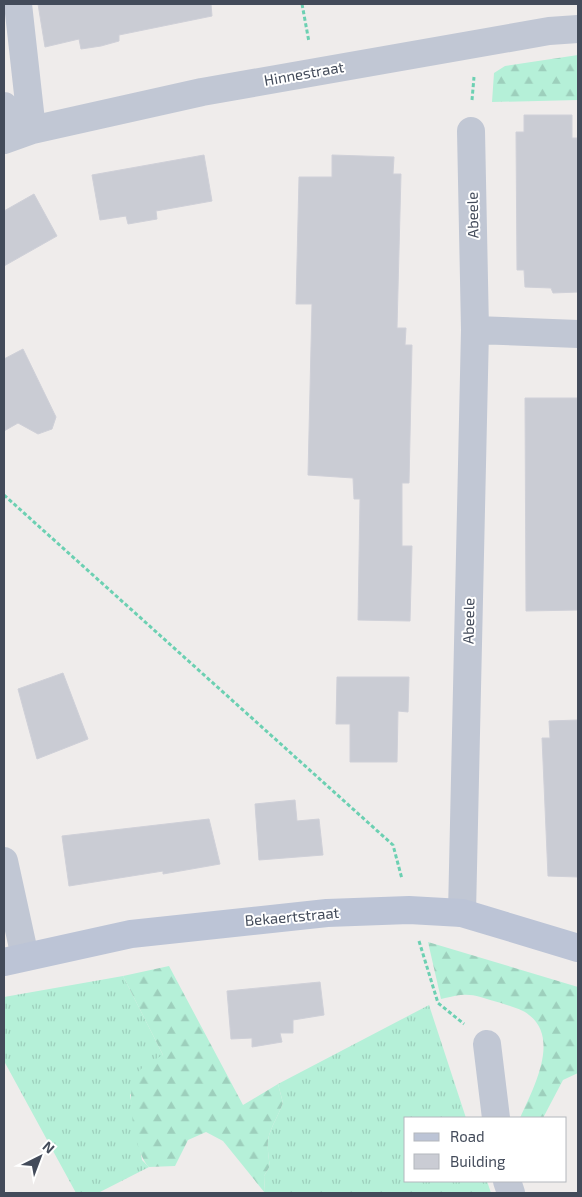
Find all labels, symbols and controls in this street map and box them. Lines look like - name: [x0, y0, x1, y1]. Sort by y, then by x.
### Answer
- street label: Hinnestraat: [262, 57, 345, 89]
- street label: Abeele: [463, 192, 481, 238]
- street label: Abeele: [459, 598, 477, 644]
- street label: Bekaertstraat: [244, 903, 340, 929]
- legend: [404, 1117, 567, 1182]
- text: Road: [450, 1127, 485, 1145]
- north arrow: [15, 1132, 65, 1182]
- text: N: [40, 1137, 58, 1157]
- text: Building: [450, 1152, 506, 1170]

